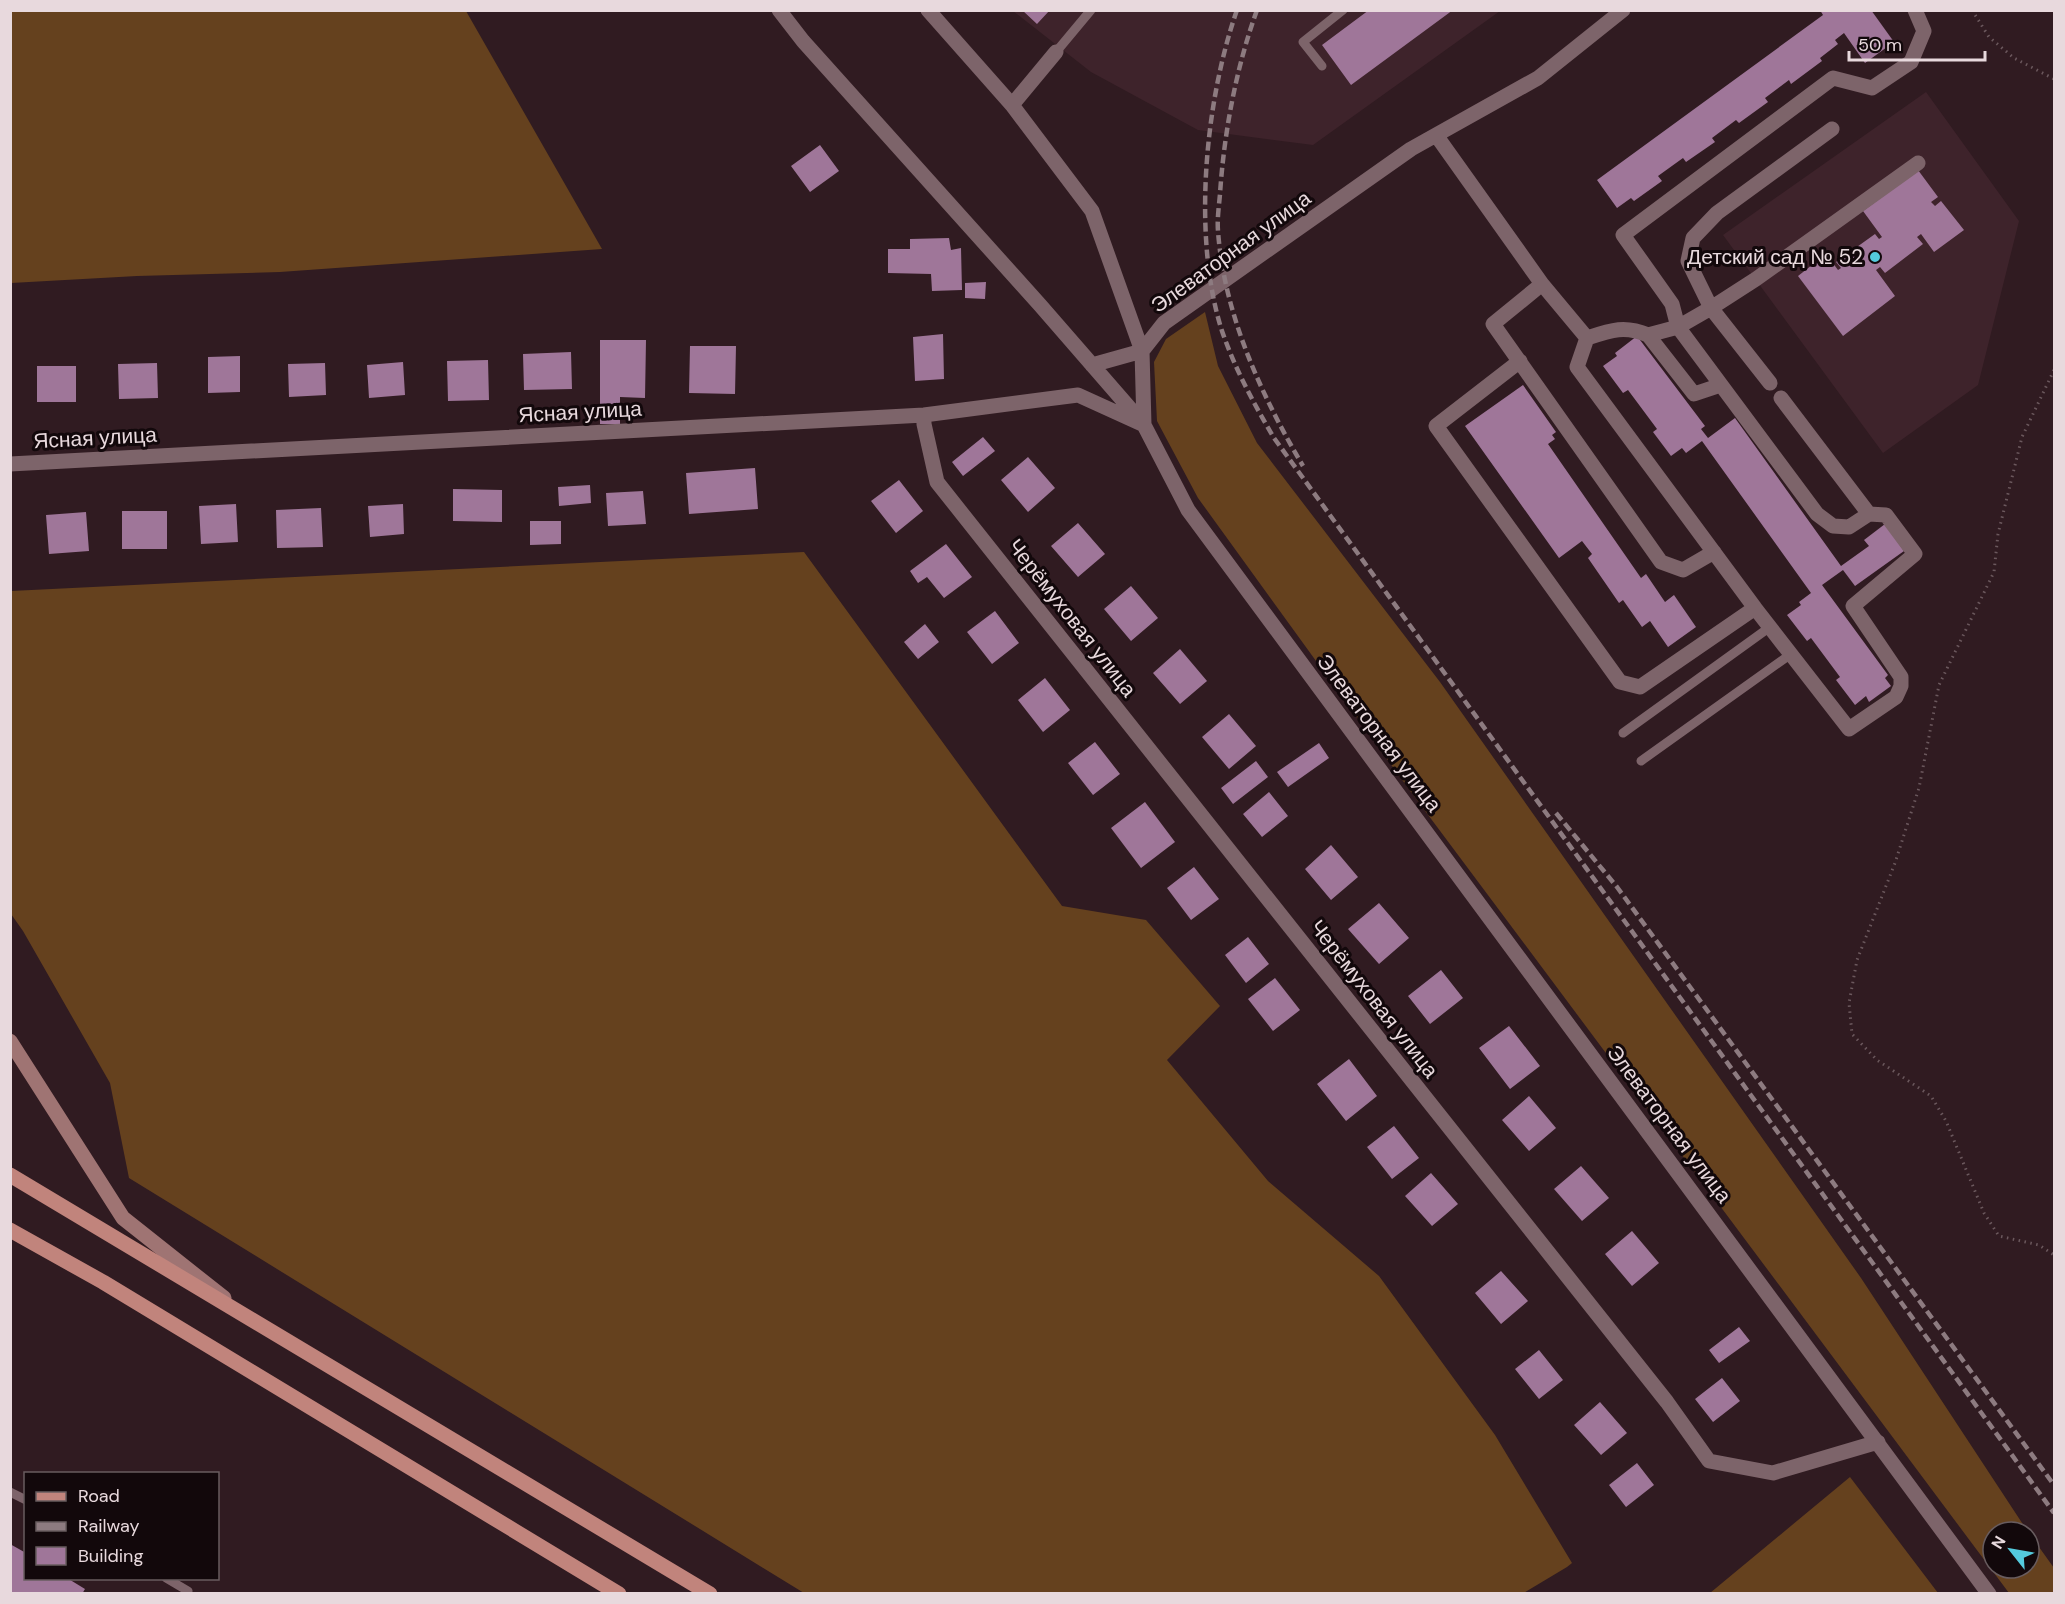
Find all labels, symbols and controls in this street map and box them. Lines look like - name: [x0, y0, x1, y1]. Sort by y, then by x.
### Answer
- scale bar: [1849, 24, 1986, 62]
- text: 50 m: [1858, 33, 1902, 57]
- street label: Элеваторная улица: [1145, 184, 1317, 320]
- place label: Детский сад № 52: [1687, 243, 1863, 271]
- marker: Детский сад № 52: [1868, 250, 1882, 264]
- street label: Ясная улица: [518, 395, 643, 429]
- street label: Ясная улица: [33, 421, 158, 455]
- street label: Черёмуховая улица: [1001, 533, 1143, 703]
- street label: Элеваторная улица: [1310, 648, 1448, 818]
- street label: Черёмуховая улица: [1303, 914, 1445, 1084]
- street label: Элеваторная улица: [1600, 1039, 1738, 1209]
- legend: [24, 1472, 219, 1580]
- text: Road: [78, 1484, 120, 1508]
- text: Railway: [78, 1514, 140, 1538]
- north arrow: [1981, 1520, 2041, 1580]
- text: N: [1987, 1532, 2011, 1553]
- text: Building: [78, 1544, 143, 1568]

